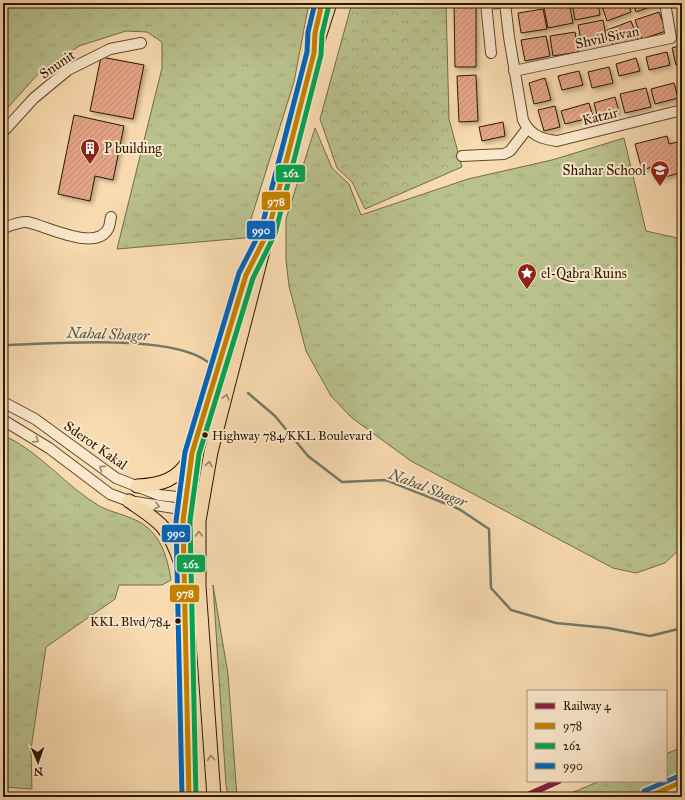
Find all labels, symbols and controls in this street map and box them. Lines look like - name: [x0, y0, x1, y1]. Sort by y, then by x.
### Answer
- street label: Shvil Sivan: [574, 22, 641, 53]
- street label: Snunit: [36, 46, 78, 82]
- street label: Katzir: [580, 104, 621, 129]
- building icon: P building: [79, 137, 101, 165]
- place label: P building: [104, 140, 162, 157]
- school or university icon: Shahar School: [649, 159, 671, 187]
- place label: Shahar School: [563, 162, 646, 179]
- line badge: 262: [275, 164, 306, 183]
- text: 262: [283, 167, 300, 180]
- line badge: 978: [261, 191, 291, 211]
- text: 978: [267, 195, 285, 209]
- line badge: 990: [246, 220, 276, 240]
- text: 990: [252, 224, 271, 238]
- place icon: el-Qabra Ruins: [516, 262, 538, 290]
- place label: el-Qabra Ruins: [541, 265, 627, 282]
- water label: Nahal Shagor: [66, 324, 150, 344]
- one-way arrow: [221, 394, 230, 401]
- street label: Sderot Kakal: [61, 417, 131, 474]
- place label: Highway 784/KKL Boulevard: [212, 428, 373, 444]
- marker: Highway 784/KKL Boulevard: [200, 430, 210, 440]
- one-way arrow: [32, 435, 39, 442]
- one-way arrow: [205, 461, 213, 467]
- water label: Nahal Shagor: [385, 464, 470, 511]
- one-way arrow: [100, 466, 107, 473]
- one-way arrow: [153, 501, 160, 510]
- line badge: 990: [161, 524, 191, 543]
- text: 990: [167, 527, 186, 541]
- one-way arrow: [195, 531, 203, 537]
- line badge: 262: [176, 554, 206, 573]
- text: 262: [183, 558, 200, 571]
- line badge: 978: [169, 584, 200, 603]
- text: 978: [176, 587, 194, 601]
- place label: KKL Blvd/784: [90, 614, 171, 630]
- marker: KKL Blvd/784: [173, 616, 183, 626]
- legend: [527, 690, 667, 782]
- text: Railway 4: [563, 699, 611, 713]
- text: 978: [563, 719, 582, 733]
- text: 262: [563, 739, 581, 753]
- north arrow: [18, 742, 58, 782]
- one-way arrow: [207, 755, 216, 761]
- text: 990: [563, 759, 583, 773]
- text: N: [33, 765, 43, 778]

